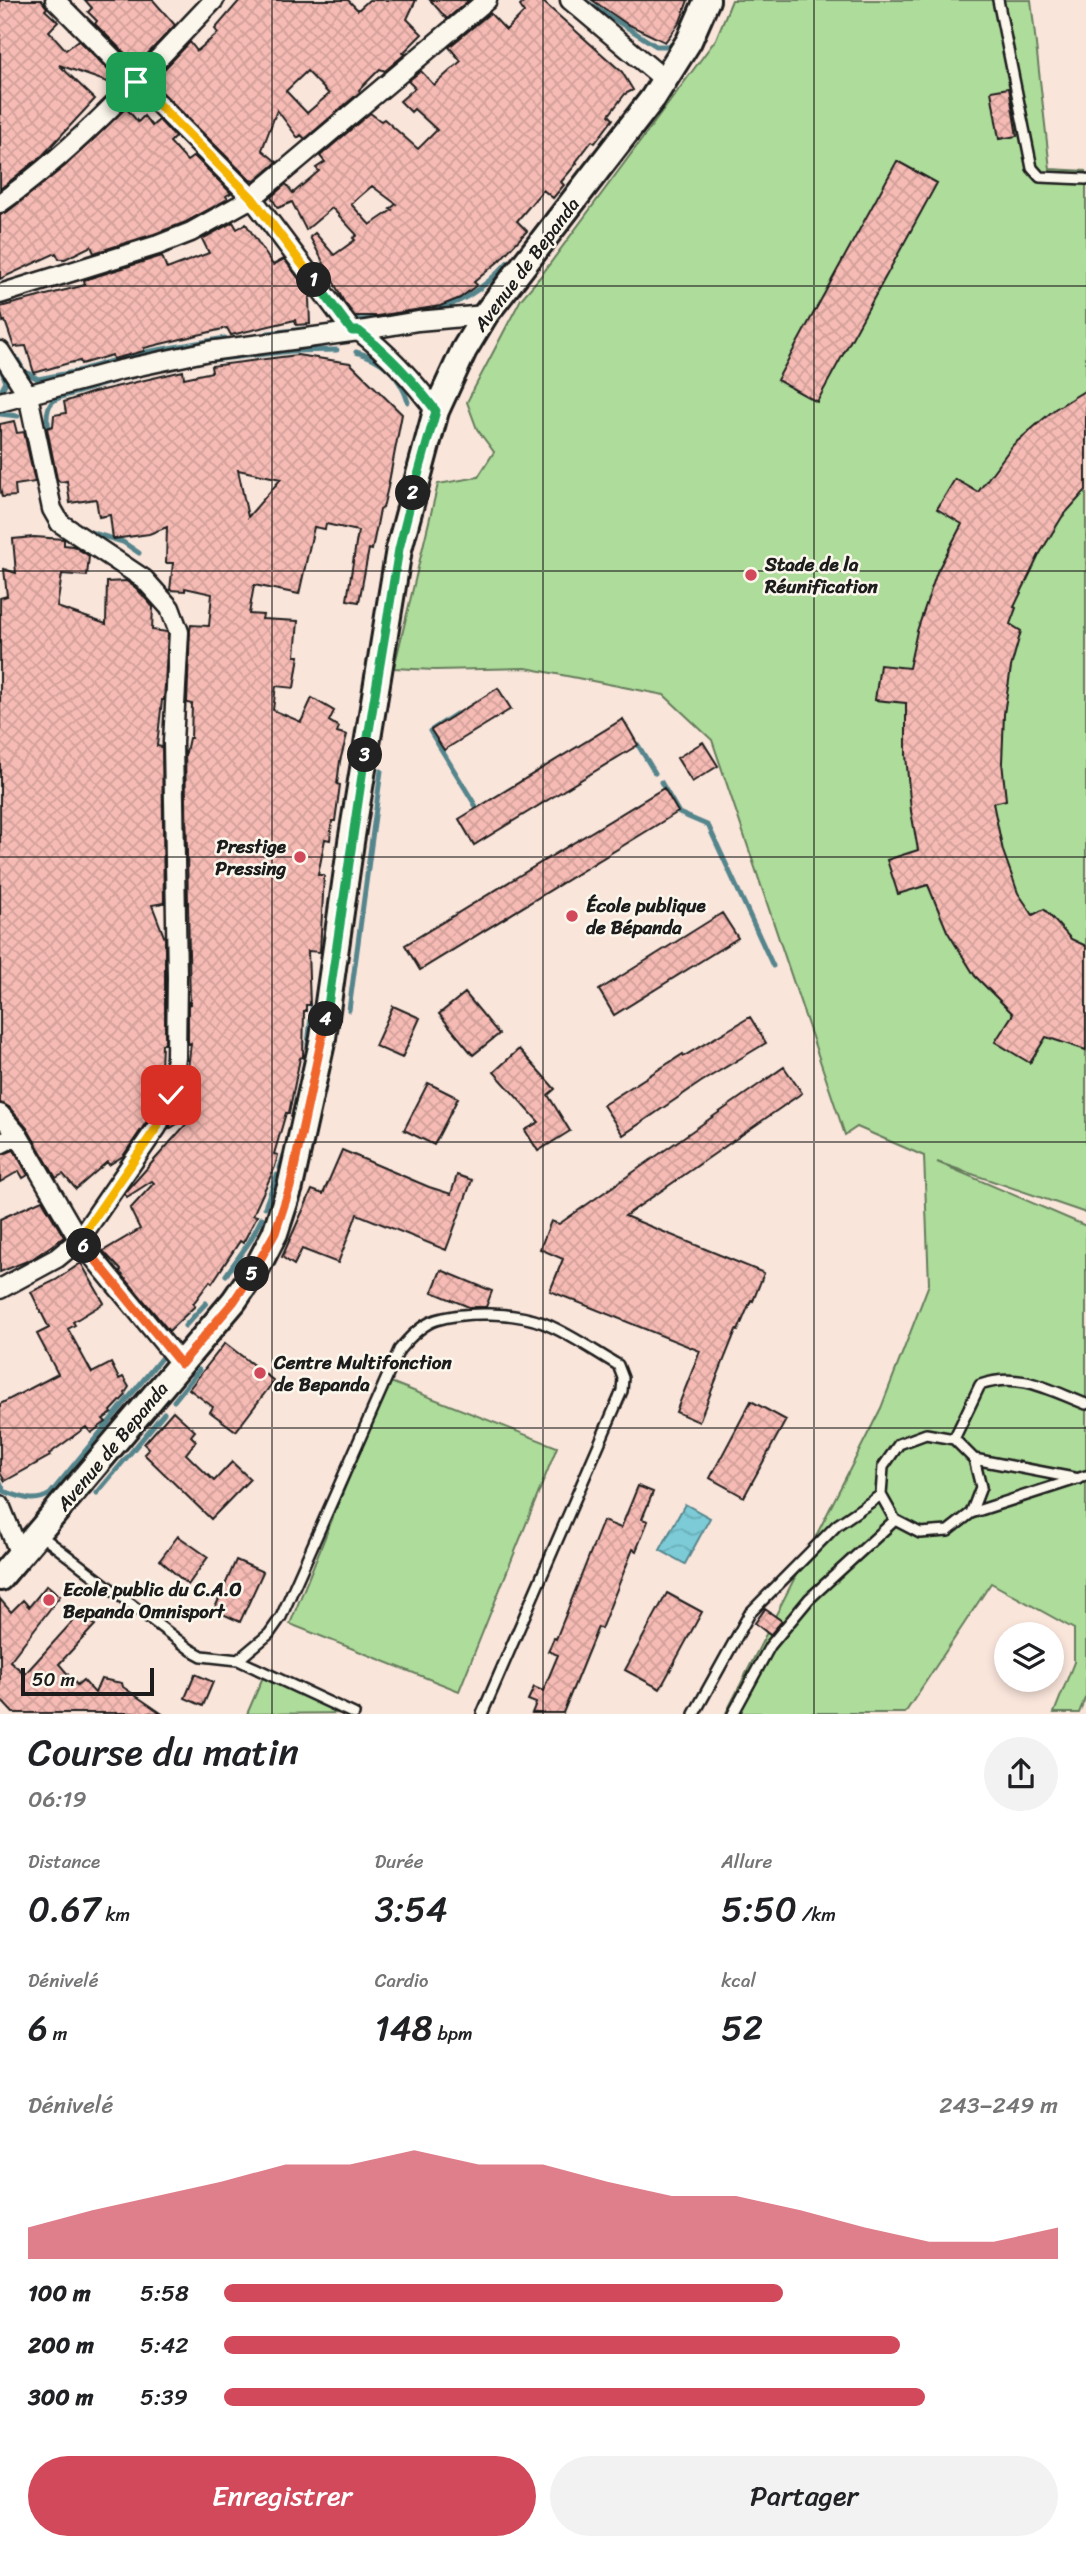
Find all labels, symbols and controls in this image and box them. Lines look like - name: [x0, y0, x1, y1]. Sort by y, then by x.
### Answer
- pin: [106, 52, 166, 112]
- icon: arrive: [117, 63, 155, 101]
- street label: Avenue de Bepanda: [464, 190, 588, 339]
- pin: 1: [296, 262, 332, 298]
- text: 1: [309, 263, 318, 296]
- pin: 2: [396, 476, 430, 510]
- text: 2: [407, 476, 418, 509]
- place label: Stade de la Réunification: [764, 548, 879, 603]
- marker: Stade de la Réunification: [743, 567, 759, 583]
- pin: 3: [348, 738, 382, 772]
- text: 3: [359, 738, 370, 771]
- place label: Prestige Pressing: [215, 830, 287, 885]
- marker: Prestige Pressing: [292, 849, 308, 865]
- place label: École publique de Bépanda: [586, 889, 707, 944]
- marker: École publique de Bépanda: [564, 908, 580, 924]
- pin: 4: [308, 1002, 344, 1036]
- text: 4: [320, 1002, 331, 1035]
- pin: [141, 1065, 201, 1125]
- icon: check: [152, 1076, 190, 1114]
- pin: 6: [66, 1228, 102, 1264]
- text: 6: [78, 1229, 89, 1262]
- pin: 5: [234, 1256, 270, 1292]
- text: 5: [246, 1257, 257, 1290]
- place label: Centre Multifonction de Bepanda: [273, 1346, 452, 1401]
- marker: Centre Multifonction de Bepanda: [252, 1365, 268, 1381]
- street label: Avenue de Bepanda: [47, 1374, 177, 1520]
- place label: Ecole public du C.A.O Bepanda Omnisport: [63, 1573, 242, 1628]
- marker: Ecole public du C.A.O Bepanda Omnisport: [41, 1592, 57, 1608]
- map controls: [994, 1622, 1064, 1692]
- button: layers: [994, 1622, 1064, 1692]
- text: 50 m: [32, 1663, 75, 1696]
- scale bar: [21, 1664, 154, 1696]
- text: Course du matin: [28, 1719, 299, 1786]
- button: share: [984, 1737, 1058, 1811]
- text: 06:19: [28, 1779, 87, 1820]
- text: Distance: [28, 1845, 100, 1878]
- text: Durée: [375, 1845, 424, 1878]
- text: Allure: [721, 1845, 772, 1878]
- text: 0.67: [28, 1878, 101, 1940]
- text: 3:54: [375, 1878, 448, 1940]
- text: 5:50: [721, 1878, 797, 1940]
- text: km: [101, 1898, 130, 1931]
- text: /km: [797, 1898, 836, 1931]
- text: Dénivelé: [28, 1964, 98, 1997]
- text: Cardio: [375, 1964, 429, 1997]
- text: kcal: [721, 1964, 756, 1997]
- text: 6: [28, 1997, 48, 2059]
- text: 148: [375, 1997, 433, 2059]
- text: 52: [721, 1997, 763, 2059]
- text: m: [48, 2017, 67, 2050]
- text: bpm: [433, 2017, 473, 2050]
- text: Dénivelé: [28, 2085, 113, 2126]
- text: 243–249 m: [939, 2085, 1058, 2126]
- text: 100 m: [28, 2273, 91, 2314]
- text: 5:58: [140, 2273, 189, 2314]
- text: 200 m: [28, 2325, 94, 2366]
- text: 5:42: [140, 2325, 189, 2366]
- text: 300 m: [28, 2377, 93, 2418]
- text: 5:39: [140, 2377, 188, 2418]
- button: Enregistrer: [28, 2456, 536, 2536]
- button: Partager: [550, 2456, 1058, 2536]

